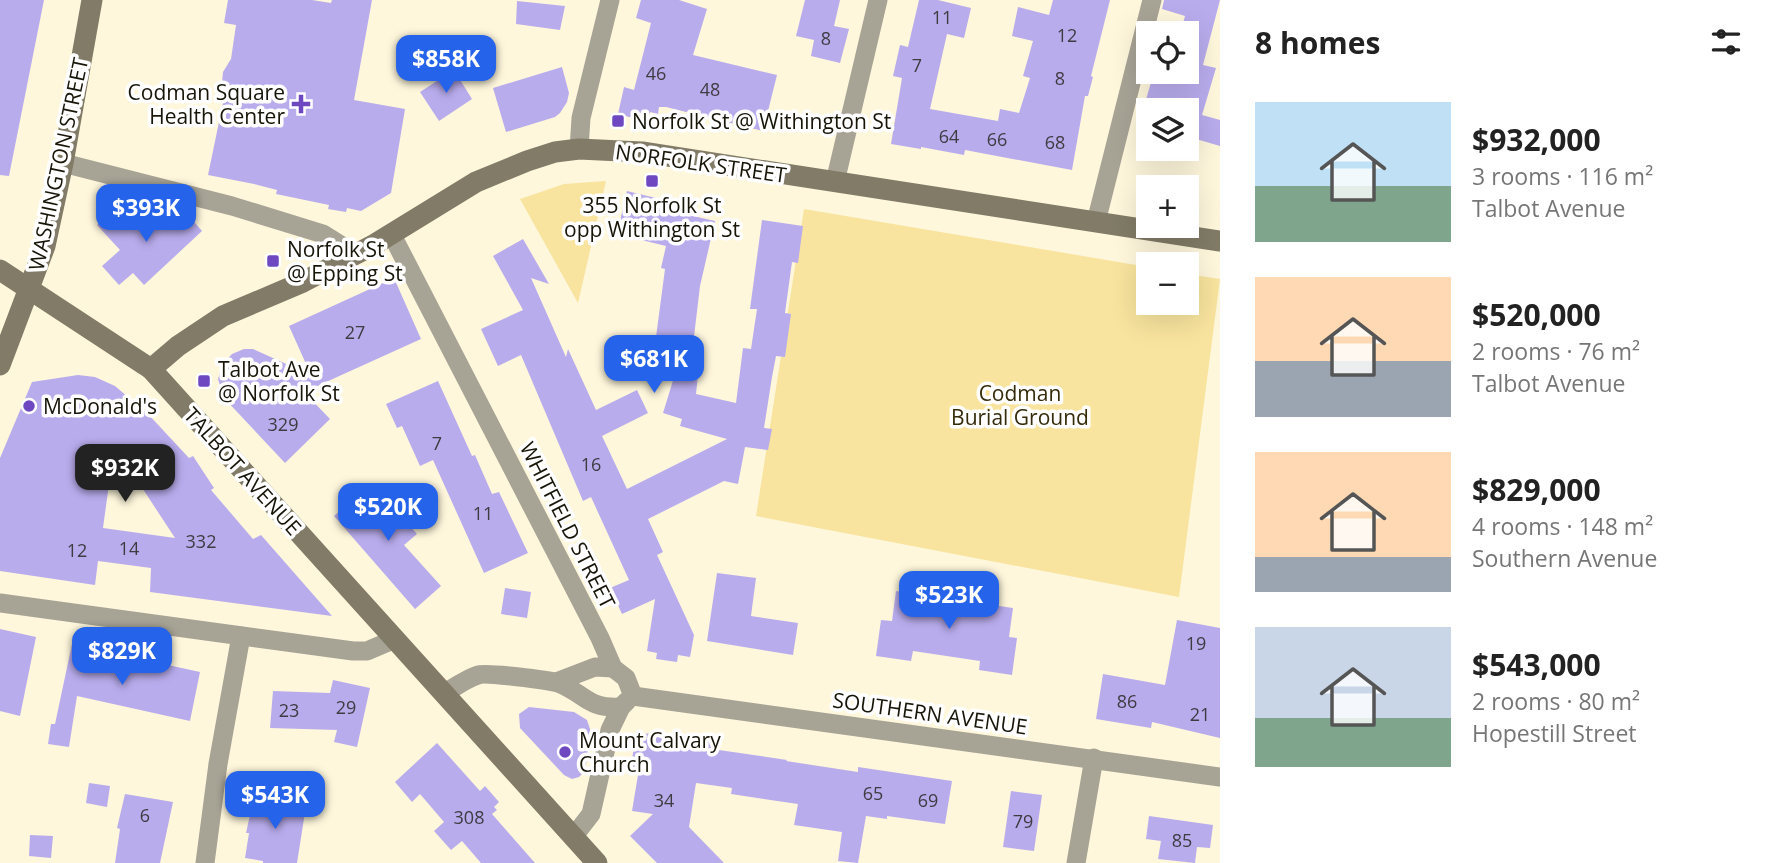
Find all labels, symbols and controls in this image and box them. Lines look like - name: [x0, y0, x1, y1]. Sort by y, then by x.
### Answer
- house number: 11: [932, 5, 952, 29]
- map controls: [1136, 21, 1199, 315]
- button: locate: [1136, 21, 1199, 84]
- text: 8 homes: [1255, 22, 1380, 63]
- house number: 12: [1057, 23, 1077, 47]
- icon: filters: [1707, 23, 1745, 61]
- house number: 8: [821, 26, 831, 50]
- pin: $858K: [397, 36, 495, 95]
- text: $858K: [412, 42, 480, 74]
- house number: 7: [912, 53, 922, 77]
- street label: WASHINGTON STREET: [22, 55, 94, 273]
- house number: 46: [646, 61, 666, 85]
- house number: 8: [1055, 66, 1065, 90]
- house number: 48: [700, 77, 720, 101]
- place label: Codman Square Health Center: [128, 78, 285, 130]
- marker: Codman Square Health Center: [291, 94, 311, 114]
- button: layers: [1136, 98, 1199, 161]
- place label: Norfolk St @ Withington St: [632, 107, 891, 135]
- marker: Norfolk St @ Withington St: [610, 113, 626, 129]
- text: $932,000: [1472, 119, 1601, 160]
- house number: 64: [939, 124, 959, 148]
- house number: 66: [987, 127, 1007, 151]
- house number: 68: [1045, 130, 1065, 154]
- icon: home: [1311, 130, 1395, 214]
- street label: NORFOLK STREET: [614, 137, 789, 189]
- text: 3 rooms · 116 m²: [1472, 160, 1653, 192]
- marker: 355 Norfolk St opp Withington St: [644, 173, 660, 189]
- button: +: [1136, 175, 1199, 238]
- pin: $393K: [97, 184, 195, 244]
- text: $393K: [112, 191, 180, 223]
- place label: 355 Norfolk St opp Withington St: [564, 191, 740, 243]
- text: Talbot Avenue: [1472, 192, 1625, 224]
- place label: Norfolk St @ Epping St: [287, 235, 403, 287]
- button: −: [1136, 252, 1199, 315]
- marker: Norfolk St @ Epping St: [265, 253, 281, 269]
- text: $520,000: [1472, 294, 1601, 335]
- icon: home: [1311, 305, 1395, 389]
- house number: 27: [345, 320, 365, 344]
- text: 2 rooms · 76 m²: [1472, 335, 1640, 367]
- pin: $681K: [605, 336, 703, 395]
- text: $681K: [620, 342, 688, 374]
- place label: Talbot Ave @ Norfolk St: [218, 355, 340, 407]
- text: Talbot Avenue: [1472, 367, 1625, 399]
- marker: Talbot Ave @ Norfolk St: [196, 373, 212, 389]
- park label: Codman Burial Ground: [951, 379, 1089, 431]
- place label: McDonald's: [43, 392, 157, 420]
- marker: McDonald's: [21, 398, 37, 414]
- street label: TALBOT AVENUE: [178, 401, 308, 541]
- house number: 329: [268, 412, 298, 436]
- house number: 7: [432, 431, 442, 455]
- street label: WHITFIELD STREET: [514, 437, 622, 613]
- pin: $932K: [76, 444, 174, 504]
- text: $932K: [91, 451, 159, 483]
- house number: 16: [581, 452, 601, 476]
- text: $829,000: [1472, 469, 1601, 510]
- icon: home: [1311, 480, 1395, 564]
- pin: $520K: [339, 484, 437, 543]
- text: $520K: [354, 490, 422, 522]
- house number: 11: [473, 501, 493, 525]
- text: 4 rooms · 148 m²: [1472, 510, 1653, 542]
- house number: 332: [186, 529, 216, 553]
- house number: 14: [119, 536, 139, 560]
- house number: 12: [67, 538, 87, 562]
- text: Southern Avenue: [1472, 542, 1657, 574]
- pin: $523K: [900, 572, 998, 631]
- text: $523K: [915, 578, 983, 610]
- pin: $829K: [73, 628, 171, 687]
- house number: 19: [1186, 631, 1206, 655]
- text: $829K: [88, 634, 156, 666]
- text: $543,000: [1472, 644, 1601, 685]
- icon: home: [1311, 655, 1395, 739]
- street label: SOUTHERN AVENUE: [831, 685, 1029, 741]
- text: 2 rooms · 80 m²: [1472, 685, 1640, 717]
- house number: 86: [1117, 689, 1137, 713]
- house number: 29: [336, 695, 356, 719]
- house number: 23: [279, 698, 299, 722]
- house number: 21: [1190, 702, 1210, 726]
- text: Hopestill Street: [1472, 717, 1637, 749]
- place label: Mount Calvary Church: [579, 726, 721, 778]
- marker: Mount Calvary Church: [557, 744, 573, 760]
- pin: $543K: [226, 772, 324, 831]
- text: $543K: [241, 778, 309, 810]
- house number: 65: [863, 781, 883, 805]
- house number: 34: [654, 788, 674, 812]
- house number: 69: [918, 788, 938, 812]
- house number: 6: [140, 803, 150, 827]
- house number: 308: [454, 805, 484, 829]
- house number: 79: [1013, 809, 1033, 833]
- house number: 85: [1172, 828, 1192, 852]

